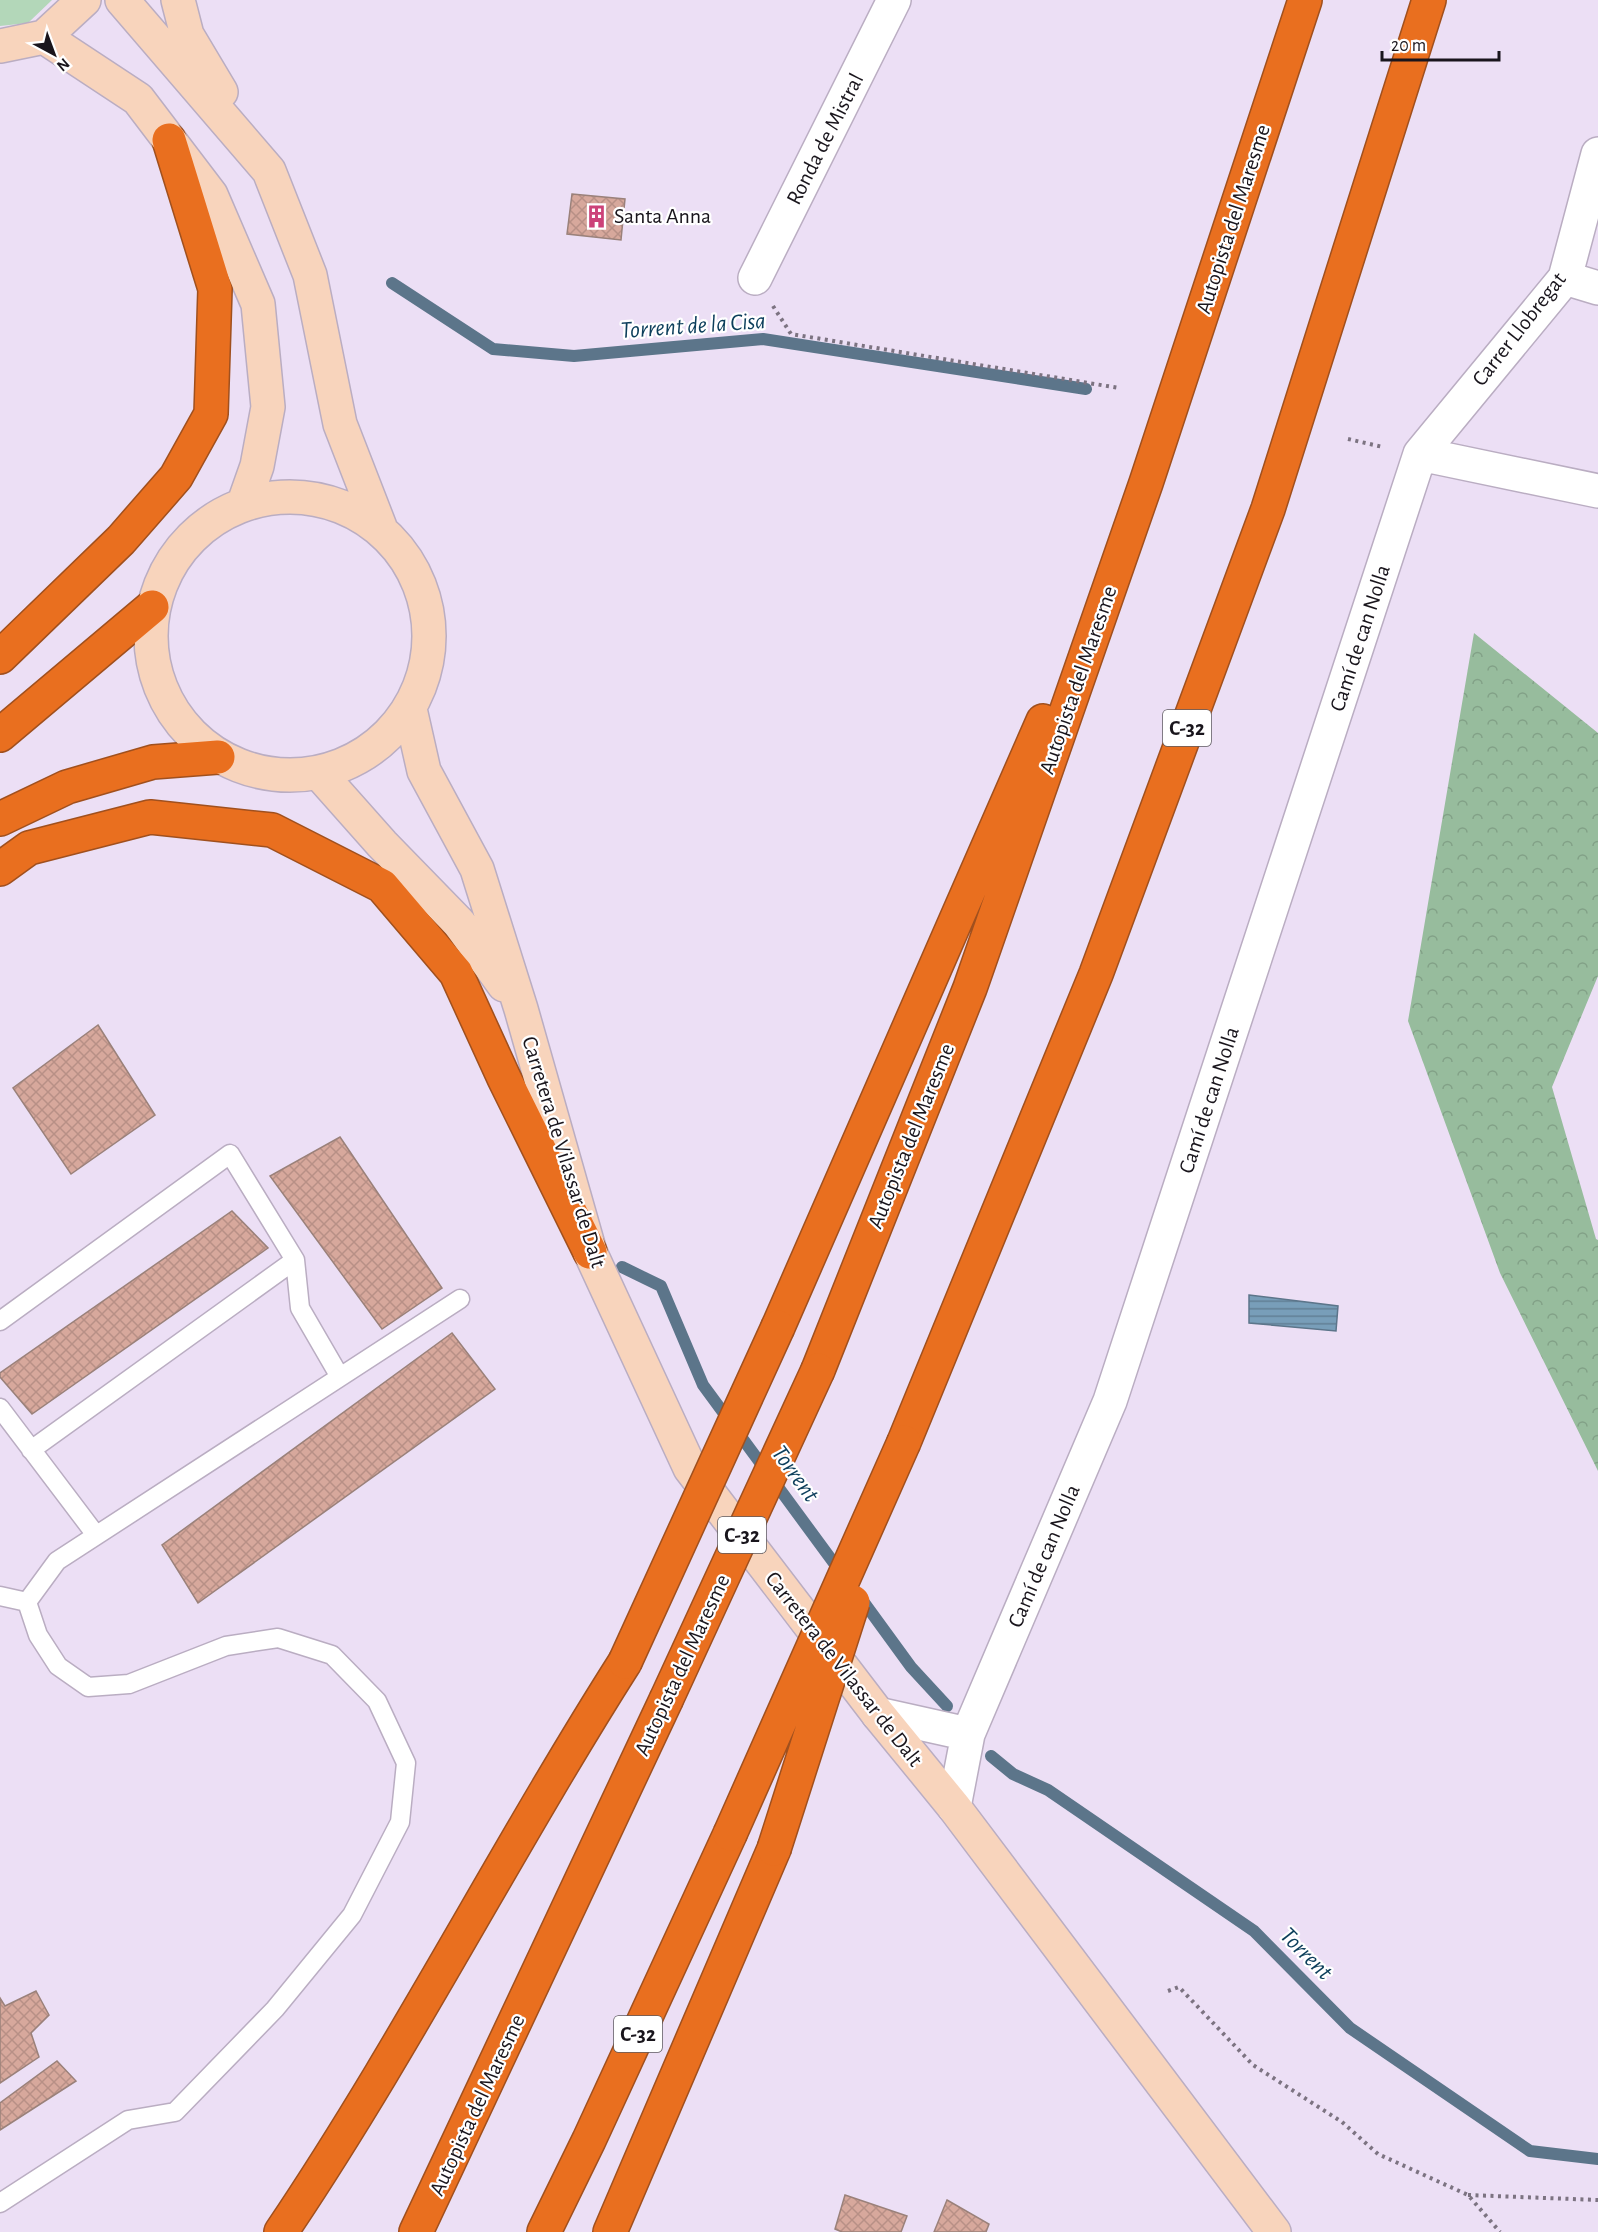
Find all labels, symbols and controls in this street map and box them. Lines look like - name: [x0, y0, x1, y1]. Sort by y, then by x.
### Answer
- north arrow: [24, 24, 84, 84]
- scale bar: [1382, 24, 1499, 62]
- text: 20 m: [1391, 37, 1426, 55]
- text: N: [54, 55, 73, 74]
- street label: Ronda de Mistral: [783, 70, 867, 208]
- street label: Autopista del Maresme: [1192, 122, 1274, 316]
- building icon: Santa Anna: [583, 203, 609, 229]
- place label: Santa Anna: [614, 205, 711, 227]
- street label: Carrer Llobregat: [1468, 268, 1570, 390]
- water label: Torrent de la Cisa: [620, 309, 766, 343]
- street label: Camí de can Nolla: [1326, 562, 1394, 714]
- street label: Autopista del Maresme: [1035, 583, 1121, 777]
- road number: C-32: [1163, 710, 1211, 746]
- street label: Camí de can Nolla: [1175, 1024, 1243, 1176]
- street label: Carretera de Vilassar de Dalt: [518, 1034, 610, 1270]
- street label: Autopista del Maresme: [864, 1040, 958, 1232]
- water label: Torrent: [767, 1441, 823, 1507]
- street label: Camí de can Nolla: [1004, 1481, 1084, 1631]
- road number: C-32: [718, 1517, 766, 1553]
- street label: Carretera de Vilassar de Dalt: [761, 1567, 927, 1771]
- street label: Autopista del Maresme: [630, 1571, 734, 1759]
- water label: Torrent: [1275, 1923, 1337, 1985]
- street label: Autopista del Maresme: [425, 2011, 529, 2199]
- road number: C-32: [614, 2016, 662, 2052]

